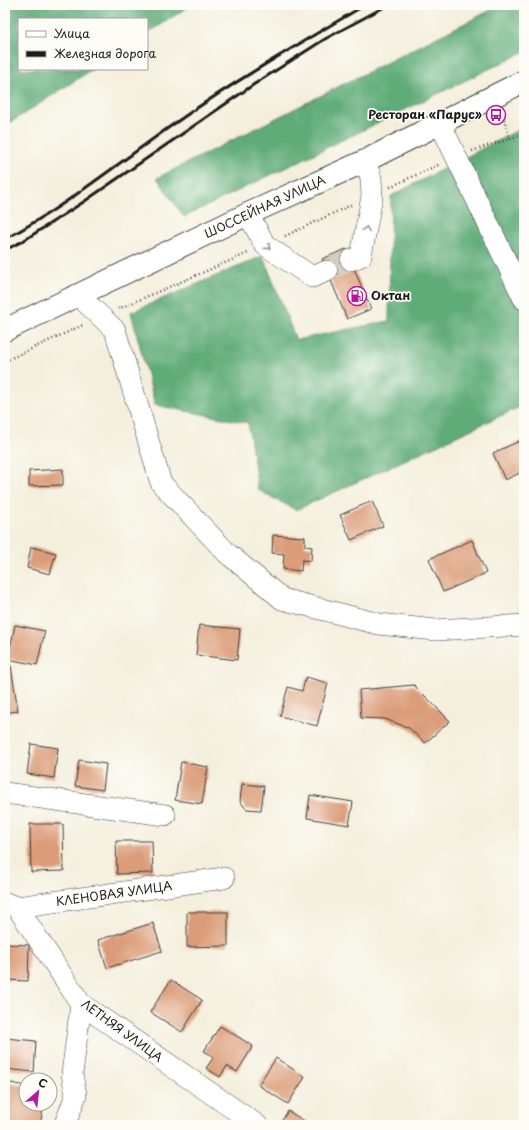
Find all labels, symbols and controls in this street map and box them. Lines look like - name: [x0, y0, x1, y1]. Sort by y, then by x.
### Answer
- legend: [18, 18, 148, 70]
- text: Улица: [54, 24, 90, 42]
- text: Железная дорога: [54, 44, 157, 62]
- bus stop icon: Ресторан «Парус»: [485, 104, 507, 126]
- place label: Ресторан «Парус»: [368, 105, 482, 123]
- street label: ШОССЕЙНАЯ УЛИЦА: [201, 170, 328, 242]
- one-way arrow: [361, 226, 370, 232]
- one-way arrow: [263, 242, 271, 249]
- fuel station icon: Октан: [346, 285, 368, 307]
- place label: Октан: [371, 286, 410, 304]
- street label: КЛЕНОВАЯ УЛИЦА: [55, 876, 173, 910]
- street label: ЛЕТНЯЯ УЛИЦА: [78, 995, 167, 1066]
- north arrow: [18, 1072, 58, 1112]
- text: С: [35, 1073, 51, 1092]

